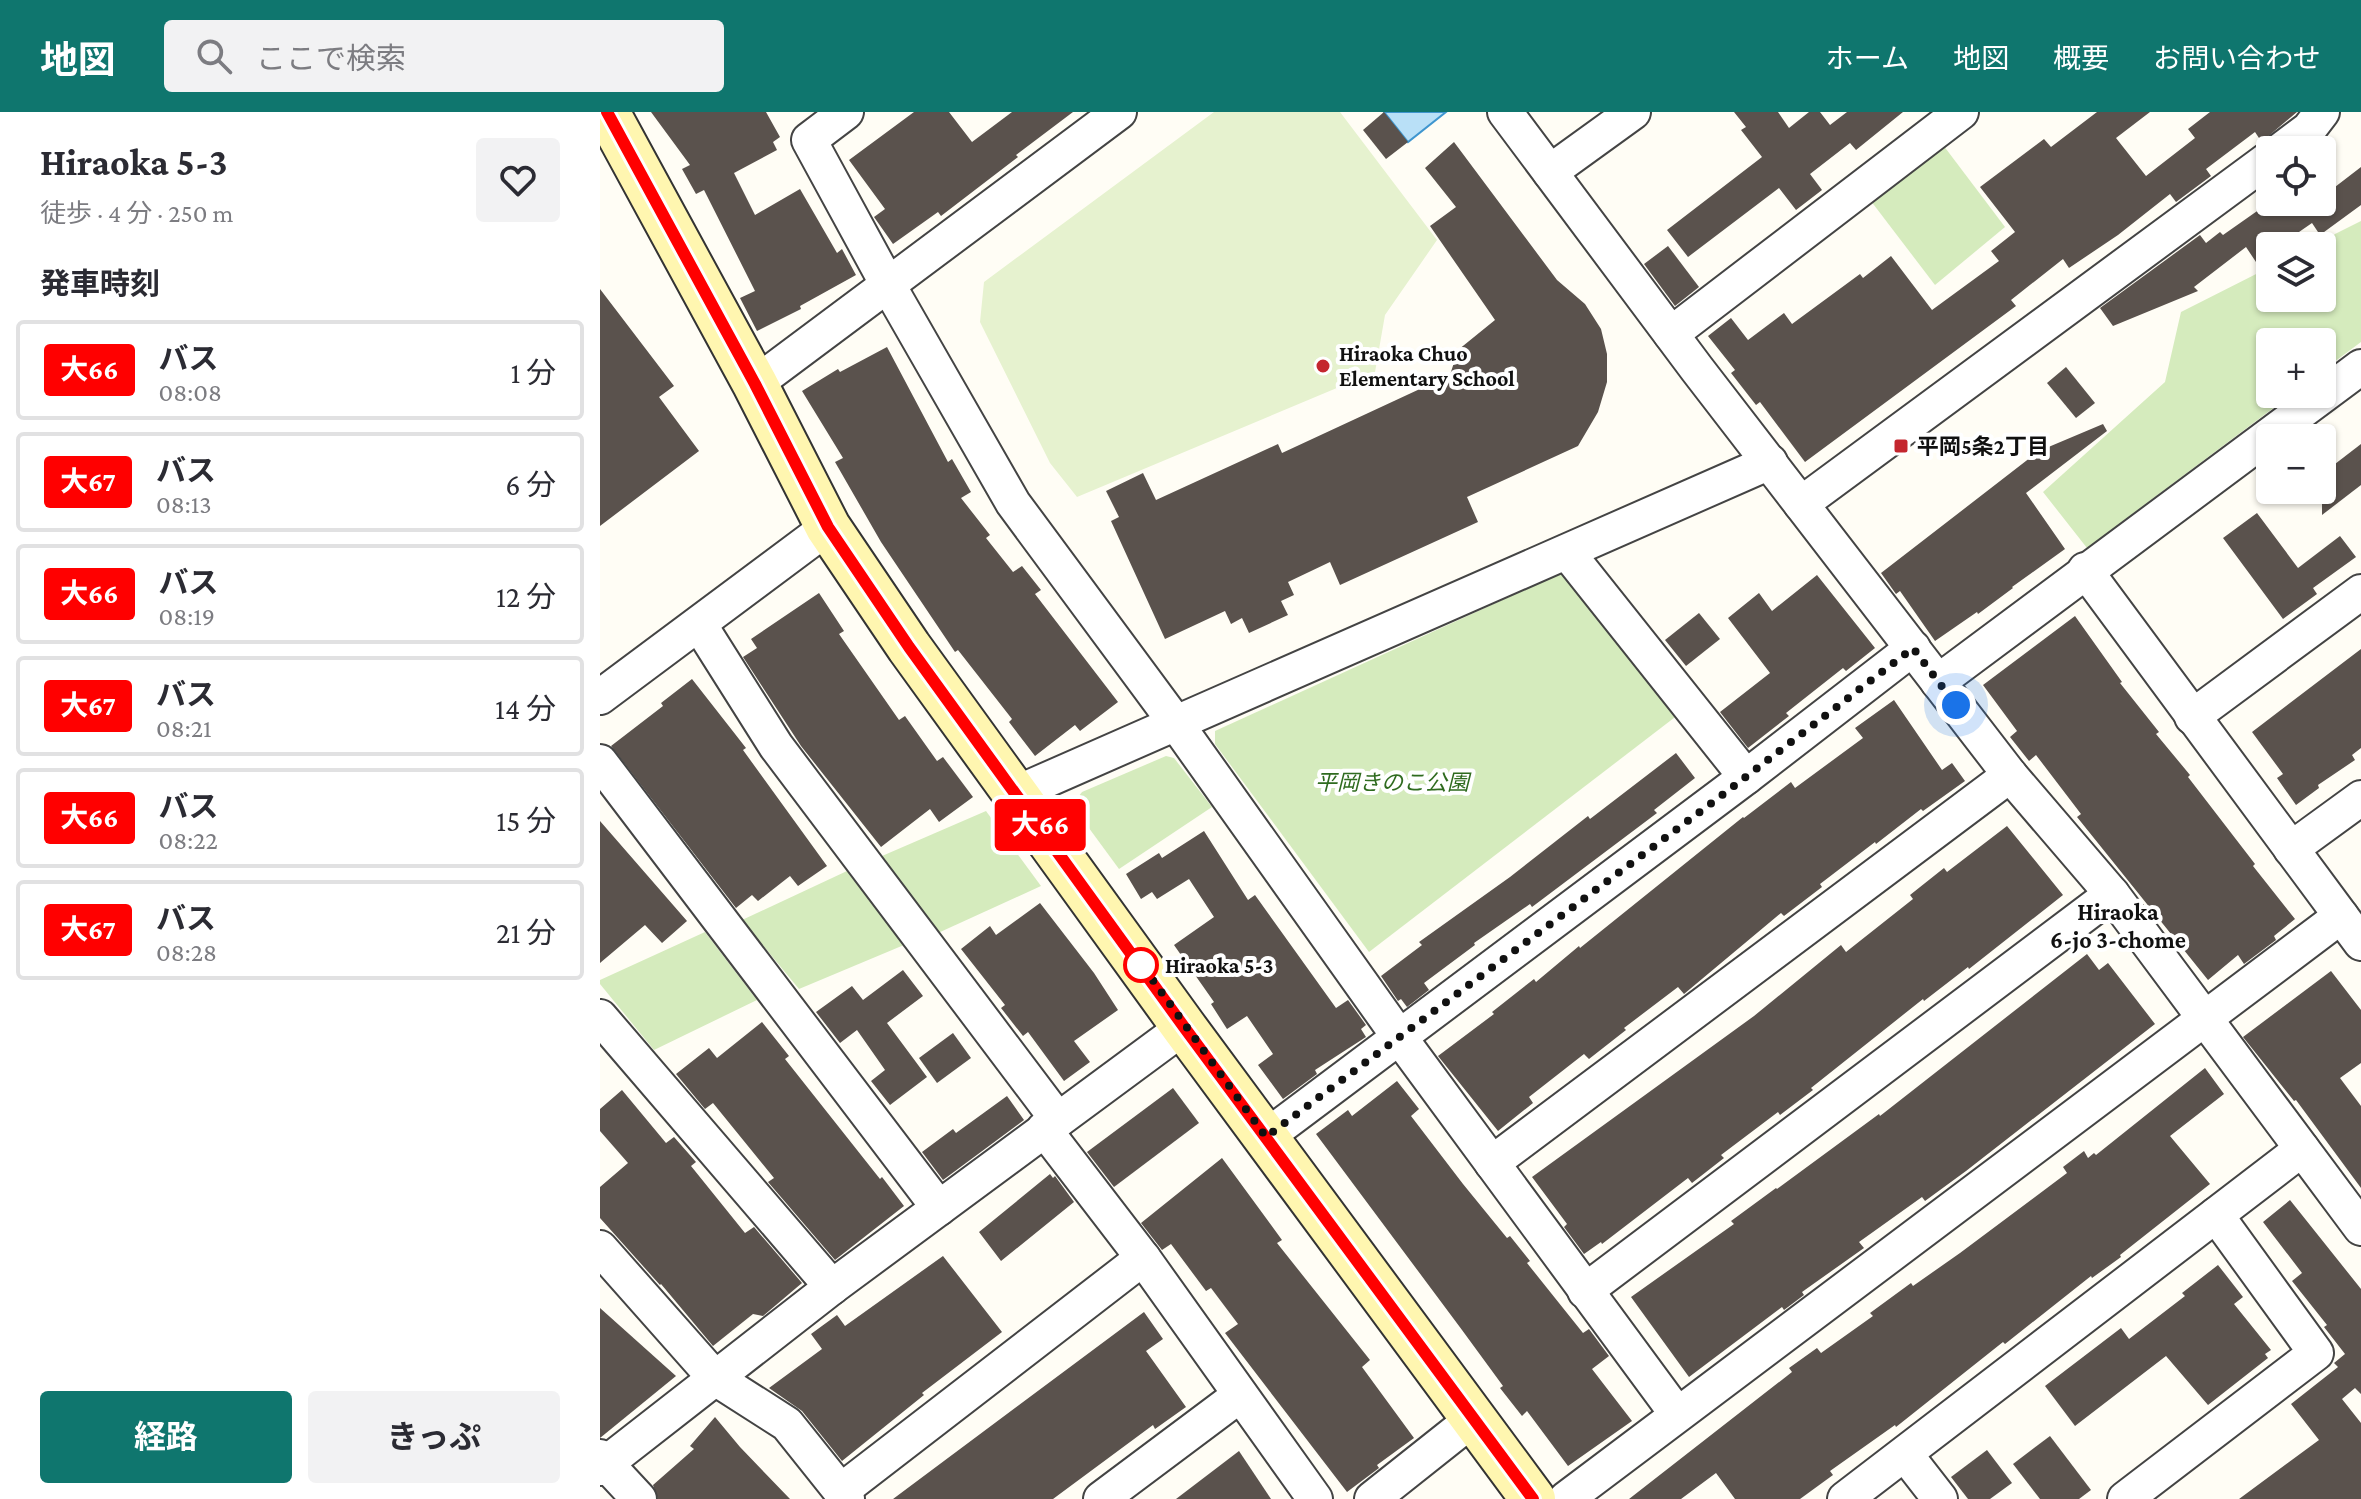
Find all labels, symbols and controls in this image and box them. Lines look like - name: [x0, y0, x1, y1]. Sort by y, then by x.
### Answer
- search box: [164, 20, 724, 92]
- icon: search: [192, 34, 236, 78]
- text: 地図: [40, 39, 116, 81]
- text: ここで検索: [256, 42, 406, 75]
- text: ホーム: [1826, 43, 1909, 74]
- text: 地図: [1953, 43, 2009, 74]
- text: 概要: [2053, 43, 2109, 74]
- text: お問い合わせ: [2153, 43, 2321, 74]
- map controls: [2256, 136, 2336, 504]
- button: locate: [2256, 136, 2336, 216]
- button: heart: [476, 138, 560, 222]
- text: Hiraoka 5-3: [40, 141, 227, 183]
- text: 徒歩 · 4 分 · 250 m: [40, 199, 233, 228]
- button: layers: [2256, 232, 2336, 312]
- text: 発車時刻: [40, 267, 160, 300]
- button: +: [2256, 328, 2336, 408]
- place label: Hiraoka Chuo Elementary School: [1339, 341, 1515, 391]
- text: バス: [159, 342, 219, 375]
- text: 大66: [60, 354, 119, 385]
- text: 1 分: [510, 356, 556, 389]
- marker: Hiraoka Chuo Elementary School: [1314, 357, 1332, 375]
- text: 08:08: [159, 378, 222, 407]
- button: −: [2256, 424, 2336, 504]
- place label: 平岡5条2丁目: [1917, 434, 2049, 459]
- marker: 平岡5条2丁目: [1892, 437, 1910, 455]
- text: バス: [156, 454, 216, 487]
- text: 大67: [60, 466, 116, 497]
- text: 6 分: [505, 468, 556, 501]
- text: 08:13: [156, 490, 212, 519]
- text: バス: [159, 566, 219, 599]
- text: 大66: [60, 578, 119, 609]
- text: 12 分: [496, 580, 556, 613]
- text: 08:19: [159, 602, 215, 631]
- text: バス: [156, 678, 216, 711]
- your location: [1936, 685, 1976, 725]
- text: 大67: [60, 690, 116, 721]
- text: 14 分: [495, 692, 556, 725]
- text: 08:21: [156, 714, 212, 743]
- park label: 平岡きのこ公園: [1315, 770, 1472, 795]
- text: バス: [159, 790, 219, 823]
- line badge: 大66: [994, 799, 1086, 851]
- text: 大66: [60, 802, 119, 833]
- text: 15 分: [496, 804, 556, 837]
- text: 大66: [1011, 809, 1069, 840]
- text: 08:22: [159, 826, 218, 855]
- district label: Hiraoka 6-jo 3-chome: [2050, 898, 2186, 954]
- text: バス: [156, 902, 216, 935]
- text: 大67: [60, 914, 116, 945]
- text: 21 分: [496, 916, 556, 949]
- text: 08:28: [156, 938, 217, 967]
- marker: Hiraoka 5-3: [1124, 948, 1158, 982]
- place label: Hiraoka 5-3: [1165, 953, 1274, 978]
- button: 経路: [40, 1391, 292, 1483]
- button: きっぷ: [308, 1391, 560, 1483]

